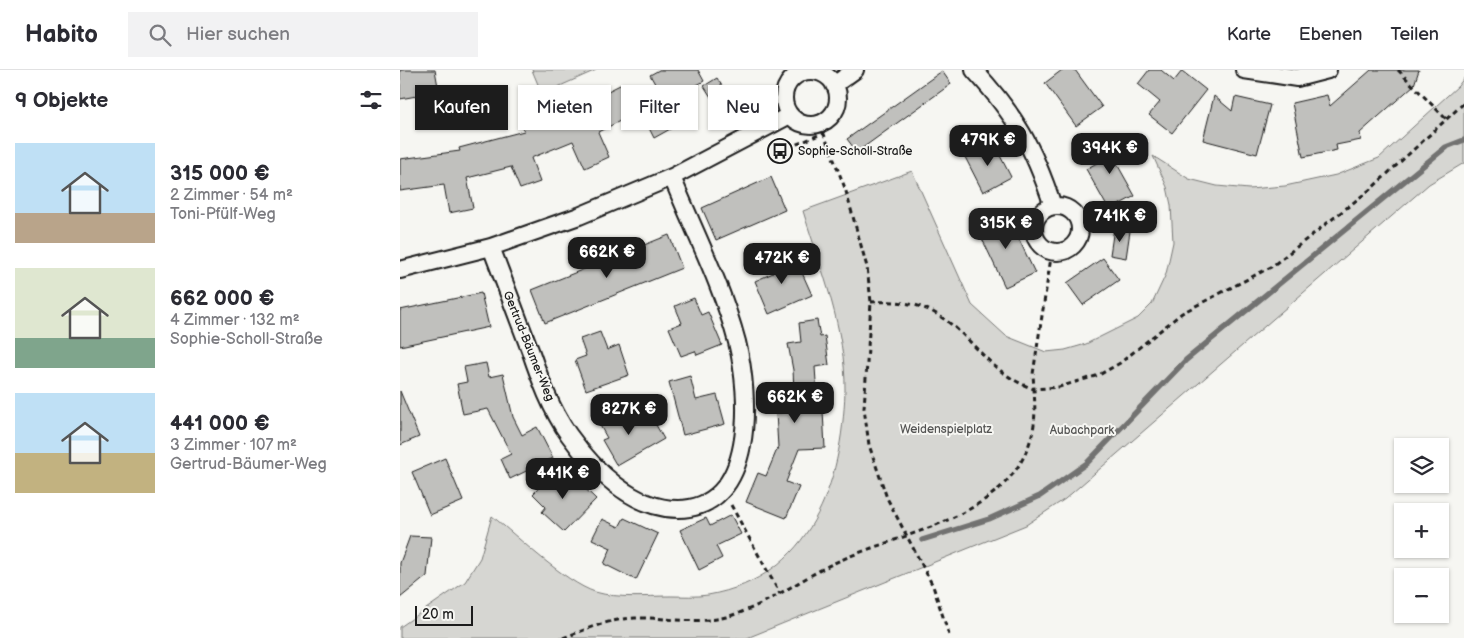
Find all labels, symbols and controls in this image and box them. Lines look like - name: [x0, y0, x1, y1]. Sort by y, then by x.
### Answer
- search box: [128, 12, 478, 57]
- text: Habito: [25, 20, 98, 49]
- icon: search: [146, 21, 174, 49]
- text: Hier suchen: [186, 23, 290, 46]
- text: Karte: [1227, 24, 1271, 45]
- text: Ebenen: [1299, 24, 1362, 45]
- text: Teilen: [1390, 24, 1439, 45]
- chip: Kaufen: [415, 85, 508, 130]
- chip: Mieten: [518, 85, 611, 130]
- chip: Filter: [621, 85, 698, 130]
- chip: Neu: [708, 85, 778, 130]
- icon: filters: [357, 86, 385, 114]
- text: 9 Objekte: [15, 88, 108, 113]
- pin: 479K €: [947, 124, 1029, 167]
- text: 479K €: [961, 131, 1015, 150]
- pin: 394K €: [1069, 132, 1151, 175]
- bus stop icon: Sophie-Scholl-Straße: [767, 138, 793, 164]
- text: 394K €: [1082, 139, 1138, 158]
- place label: Sophie-Scholl-Straße: [798, 144, 912, 159]
- text: 315 000 €: [170, 161, 270, 186]
- icon: home: [55, 163, 115, 223]
- text: 2 Zimmer · 54 m²: [170, 186, 293, 205]
- pin: 741K €: [1079, 200, 1161, 243]
- text: Toni-Pfülf-Weg: [170, 205, 276, 224]
- text: 741K €: [1094, 207, 1146, 226]
- pin: 315K €: [965, 208, 1047, 250]
- text: 315K €: [980, 214, 1032, 233]
- pin: 662K €: [566, 236, 648, 279]
- pin: 472K €: [741, 242, 823, 285]
- text: 662K €: [579, 243, 635, 262]
- text: 472K €: [754, 249, 810, 268]
- text: 662 000 €: [170, 286, 274, 311]
- icon: home: [55, 288, 115, 348]
- street label: Gertrud-Bäumer-Weg: [500, 289, 558, 404]
- text: 4 Zimmer · 132 m²: [170, 311, 300, 330]
- text: Sophie-Scholl-Straße: [170, 330, 323, 349]
- pin: 662K €: [754, 382, 836, 424]
- text: 662K €: [767, 388, 823, 407]
- pin: 827K €: [588, 394, 670, 436]
- text: 827K €: [602, 400, 656, 419]
- text: 441 000 €: [170, 411, 270, 436]
- icon: home: [55, 413, 115, 473]
- park label: Weidenspielplatz: [900, 422, 992, 437]
- park label: Aubachpark: [1050, 423, 1114, 438]
- text: 3 Zimmer · 107 m²: [170, 436, 297, 455]
- map controls: [1394, 438, 1449, 623]
- button: layers: [1394, 438, 1449, 493]
- text: Gertrud-Bäumer-Weg: [170, 455, 327, 474]
- pin: 441K €: [522, 458, 604, 500]
- text: 441K €: [537, 464, 589, 483]
- button: +: [1394, 503, 1449, 558]
- button: −: [1394, 568, 1449, 623]
- scale bar: [415, 603, 472, 626]
- text: 20 m: [422, 606, 454, 623]

